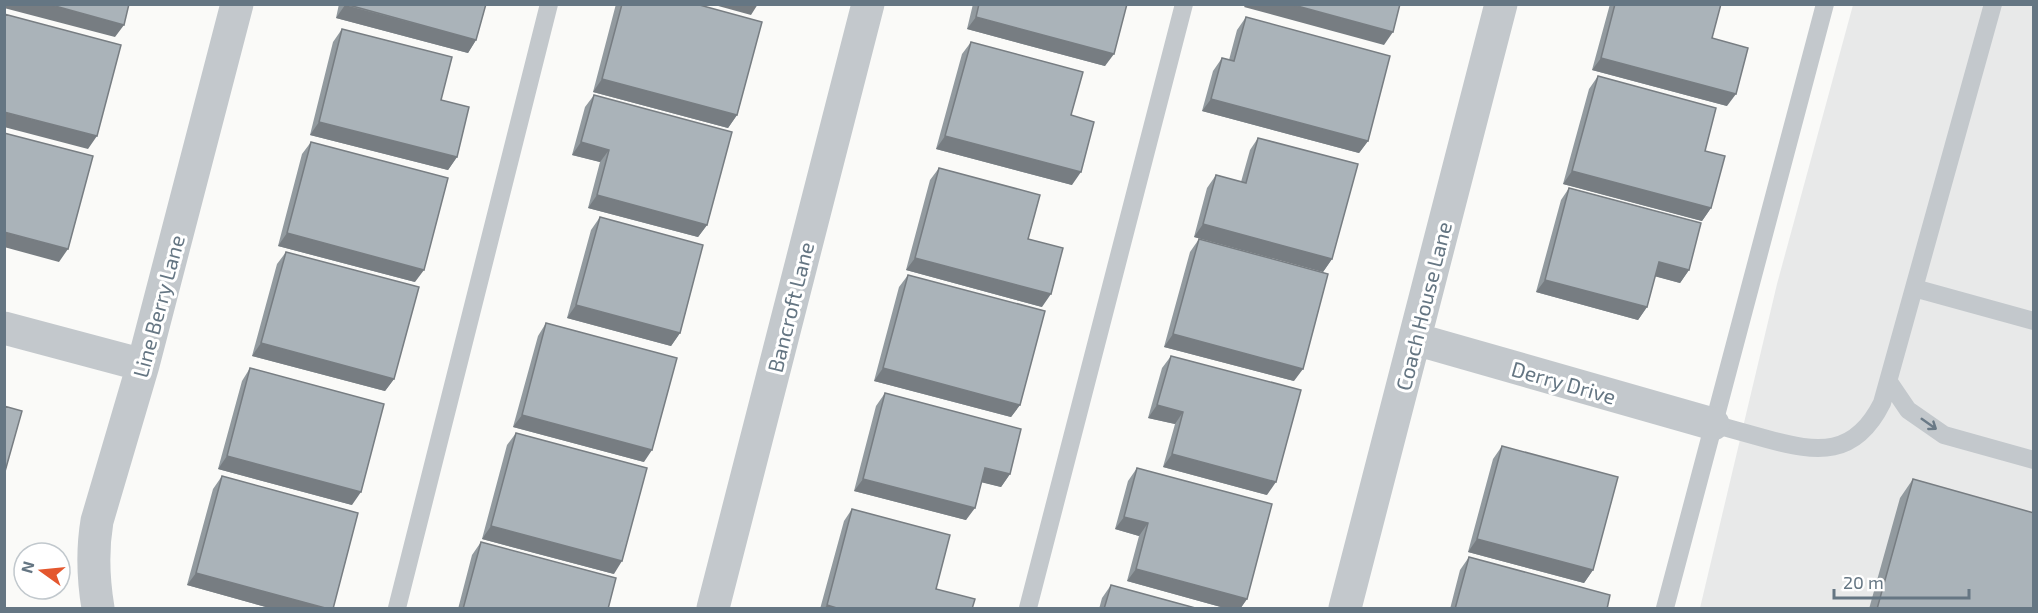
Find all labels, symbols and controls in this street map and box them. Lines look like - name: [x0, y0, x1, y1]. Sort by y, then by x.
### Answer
- street label: Coach House Lane: [1390, 219, 1456, 393]
- street label: Line Berry Lane: [127, 232, 189, 380]
- street label: Bancroft Lane: [762, 239, 818, 375]
- street label: Derry Drive: [1509, 355, 1619, 409]
- one-way arrow: [1920, 418, 1936, 430]
- north arrow: [12, 541, 72, 601]
- text: N: [16, 559, 38, 575]
- scale bar: [1834, 562, 1969, 600]
- text: 20 m: [1843, 571, 1884, 593]

